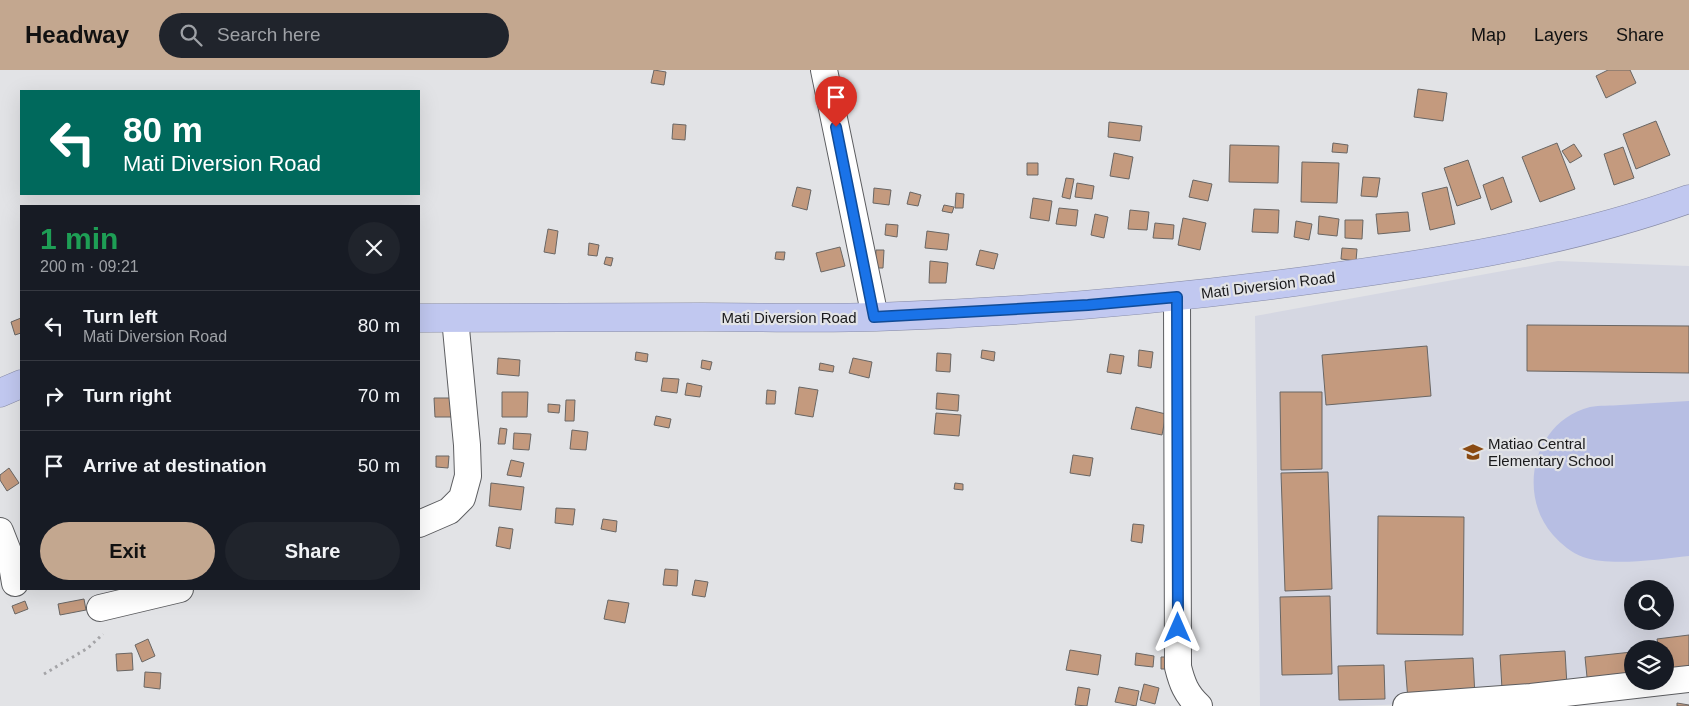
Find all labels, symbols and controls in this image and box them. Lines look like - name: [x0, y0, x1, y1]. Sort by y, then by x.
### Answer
- search box: [159, 13, 509, 58]
- text: Headway: [25, 21, 129, 48]
- icon: search: [177, 21, 205, 49]
- text: Search here: [217, 24, 321, 45]
- text: Map: [1471, 25, 1506, 45]
- text: Layers: [1534, 25, 1588, 45]
- text: Share: [1616, 25, 1664, 45]
- pin: [815, 76, 857, 127]
- icon: arrive: [822, 83, 850, 111]
- icon: left: [40, 110, 105, 175]
- text: 80 m: [123, 110, 203, 149]
- text: Mati Diversion Road: [123, 151, 321, 176]
- text: 1 min: [40, 222, 118, 255]
- button: close: [348, 222, 400, 274]
- text: 200 m · 09:21: [40, 258, 139, 275]
- street label: Mati Diversion Road: [1200, 268, 1336, 302]
- text: Turn left: [83, 306, 158, 327]
- street label: Mati Diversion Road: [721, 309, 857, 326]
- icon: left: [40, 312, 68, 340]
- text: 80 m: [358, 315, 400, 336]
- text: Mati Diversion Road: [83, 328, 227, 345]
- icon: right: [40, 382, 68, 410]
- text: Turn right: [83, 385, 171, 406]
- text: 70 m: [358, 385, 400, 406]
- place label: Matiao Central Elementary School: [1488, 435, 1614, 469]
- school or university icon: Matiao Central Elementary School: [1462, 441, 1484, 463]
- icon: arrive: [40, 452, 68, 480]
- text: Arrive at destination: [83, 455, 267, 476]
- text: 50 m: [358, 455, 400, 476]
- button: Exit: [40, 522, 215, 580]
- button: Share: [225, 522, 400, 580]
- map controls: [1624, 580, 1674, 690]
- button: search: [1624, 580, 1674, 630]
- position arrow: [1151, 601, 1203, 653]
- button: layers: [1624, 640, 1674, 690]

